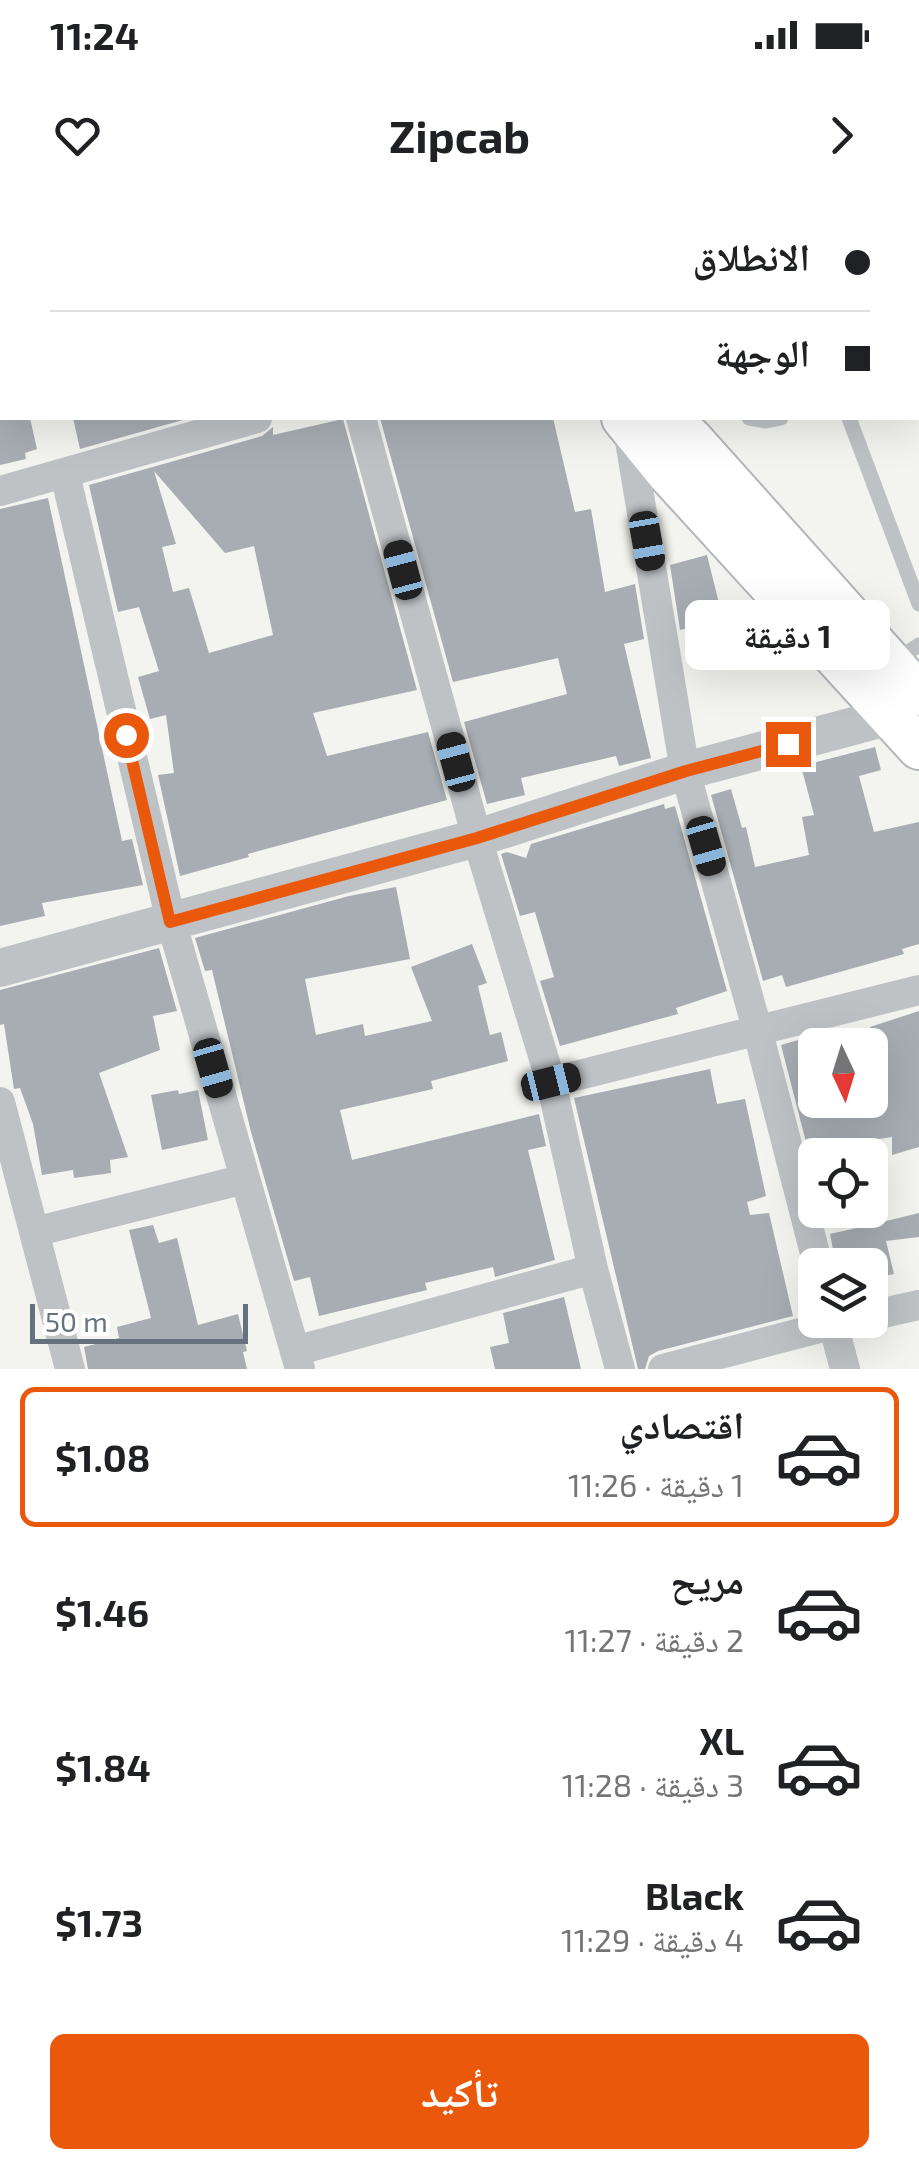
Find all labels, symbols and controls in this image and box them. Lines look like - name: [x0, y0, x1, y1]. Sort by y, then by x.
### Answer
- text: 11:24: [50, 12, 139, 58]
- icon: heart: [50, 108, 105, 163]
- text: Zipcab: [389, 108, 530, 162]
- icon: forward: [814, 108, 869, 163]
- text: الانطلاق: [692, 233, 810, 279]
- text: الوجهة: [715, 329, 810, 375]
- car: [627, 509, 667, 573]
- car: [381, 537, 425, 603]
- callout: 1 دقيقة: [686, 599, 890, 669]
- text: 1 دقيقة: [744, 616, 831, 654]
- route start: [104, 713, 149, 758]
- route end: [766, 722, 811, 767]
- car: [434, 729, 478, 795]
- car: [683, 813, 729, 879]
- north arrow: [798, 1028, 888, 1118]
- map controls: [798, 1028, 888, 1338]
- car: [190, 1035, 236, 1101]
- car: [518, 1060, 584, 1104]
- button: locate: [798, 1138, 888, 1228]
- button: layers: [798, 1248, 888, 1338]
- scale bar: [30, 1299, 248, 1344]
- text: 50 m: [45, 1304, 108, 1338]
- text: اقتصادي: [620, 1401, 744, 1447]
- icon: car: [774, 1412, 864, 1502]
- text: $1.08: [55, 1434, 150, 1480]
- text: 1 دقيقة · 11:26: [568, 1465, 744, 1503]
- text: مريح: [670, 1556, 744, 1602]
- icon: car: [774, 1567, 864, 1657]
- text: $1.46: [55, 1589, 149, 1635]
- text: 2 دقيقة · 11:27: [565, 1620, 744, 1658]
- text: XL: [699, 1717, 744, 1763]
- icon: car: [774, 1722, 864, 1812]
- text: $1.84: [55, 1744, 151, 1790]
- text: 3 دقيقة · 11:28: [562, 1765, 744, 1803]
- text: Black: [645, 1872, 744, 1918]
- icon: car: [774, 1877, 864, 1967]
- text: $1.73: [55, 1899, 143, 1945]
- text: 4 دقيقة · 11:29: [561, 1920, 744, 1958]
- button: تأكيد: [50, 2034, 869, 2149]

